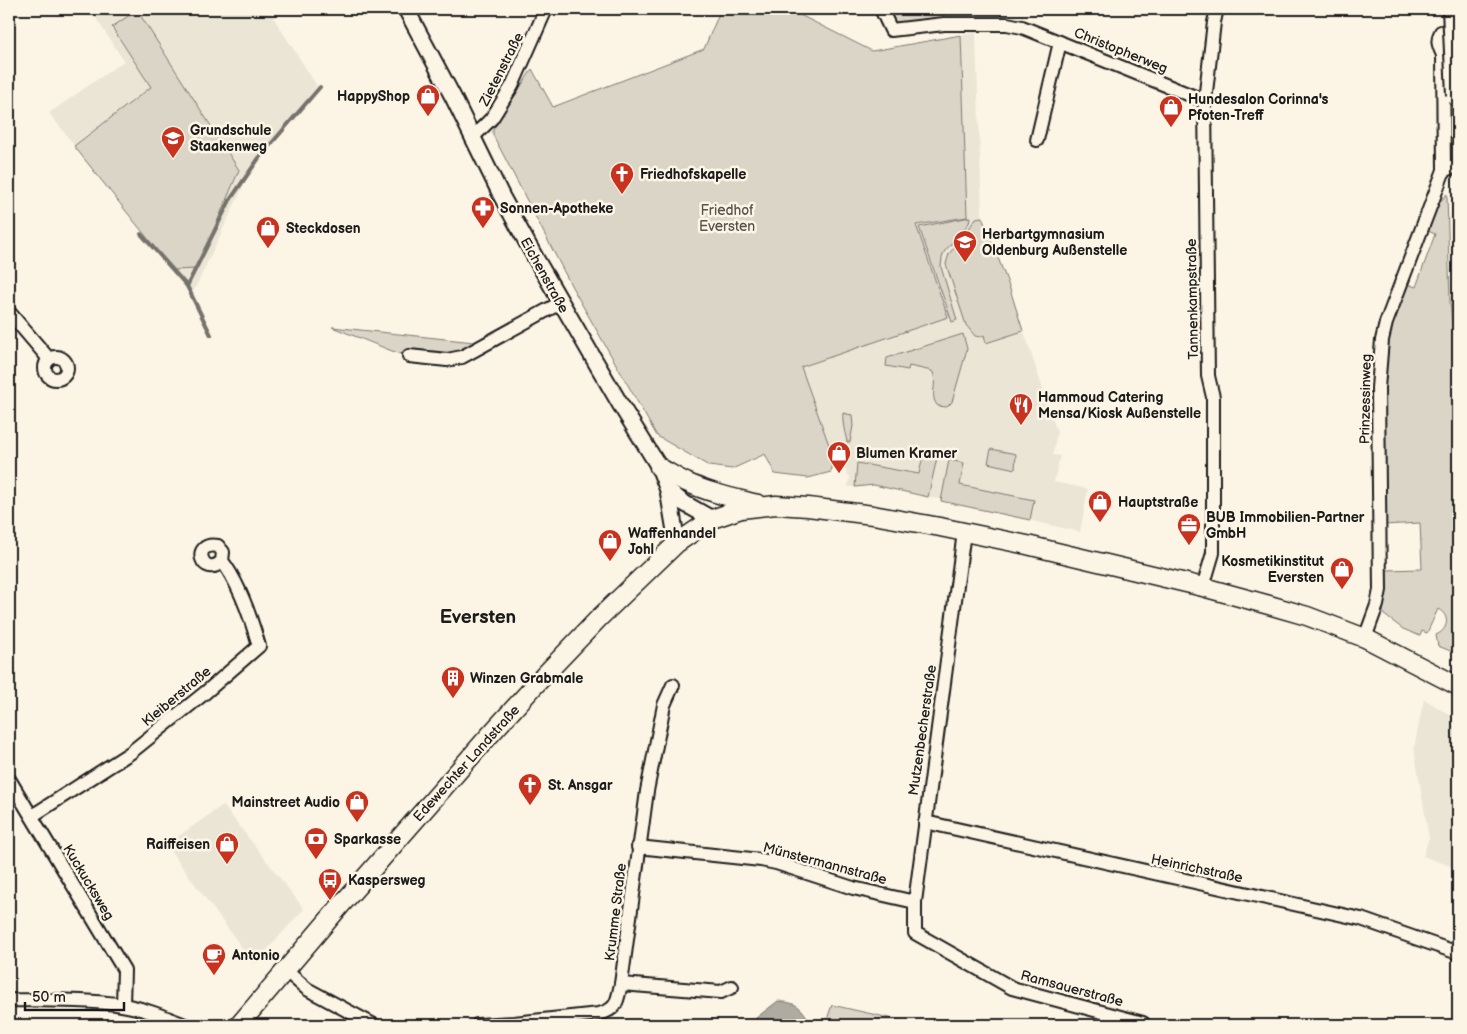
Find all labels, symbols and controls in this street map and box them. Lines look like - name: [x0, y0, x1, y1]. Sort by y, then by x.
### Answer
- street label: Christopherweg: [1071, 24, 1170, 77]
- street label: Zietenstraße: [475, 30, 527, 110]
- shop icon: HappyShop: [415, 83, 441, 117]
- place label: HappyShop: [337, 88, 410, 105]
- place label: Hundesalon Corinna's Pfoten-Treff: [1188, 91, 1328, 124]
- shop icon: Hundesalon Corinna's Pfoten-Treff: [1158, 94, 1184, 128]
- place label: Grundschule Staakenweg: [190, 122, 271, 155]
- school or university icon: Grundschule Staakenweg: [160, 125, 186, 159]
- church icon: Friedhofskapelle: [609, 161, 635, 195]
- place label: Friedhofskapelle: [640, 166, 746, 183]
- pharmacy icon: Sonnen-Apotheke: [470, 195, 496, 229]
- place label: Sonnen-Apotheke: [500, 200, 613, 217]
- park label: Friedhof Eversten: [699, 202, 755, 235]
- shop icon: Steckdosen: [255, 215, 281, 249]
- place label: Steckdosen: [286, 220, 361, 237]
- place label: Herbartgymnasium Oldenburg Außenstelle: [982, 226, 1127, 259]
- school or university icon: Herbartgymnasium Oldenburg Außenstelle: [952, 229, 978, 263]
- street label: Eichenstraße: [517, 234, 572, 316]
- street label: Tannenkampstraße: [1183, 238, 1202, 360]
- street label: Prinzessinweg: [1356, 354, 1375, 444]
- place label: Hammoud Catering Mensa/Kiosk Außenstelle: [1038, 389, 1201, 422]
- restaurant icon: Hammoud Catering Mensa/Kiosk Außenstelle: [1008, 392, 1034, 426]
- shop icon: Blumen Kramer: [826, 440, 852, 474]
- place label: Blumen Kramer: [856, 445, 958, 462]
- shop icon: Hauptstraße: [1087, 489, 1113, 523]
- place label: Hauptstraße: [1118, 494, 1198, 511]
- place label: BUB Immobilien-Partner GmbH: [1206, 509, 1365, 542]
- office icon: BUB Immobilien-Partner GmbH: [1176, 512, 1202, 546]
- place label: Waffenhandel Johl: [628, 525, 716, 558]
- shop icon: Waffenhandel Johl: [597, 528, 623, 562]
- place label: Kosmetikinstitut Eversten: [1221, 553, 1324, 586]
- shop icon: Kosmetikinstitut Eversten: [1329, 556, 1355, 590]
- district label: Eversten: [440, 606, 516, 629]
- street label: Kleiberstraße: [138, 663, 214, 730]
- street label: Mutzenbecherstraße: [905, 664, 940, 796]
- building icon: Winzen Grabmale: [440, 665, 466, 699]
- place label: Winzen Grabmale: [470, 670, 583, 687]
- street label: Edewechter Landstraße: [410, 702, 523, 825]
- church icon: St. Ansgar: [517, 772, 543, 806]
- place label: St. Ansgar: [548, 777, 613, 794]
- shop icon: Mainstreet Audio: [344, 789, 370, 823]
- place label: Mainstreet Audio: [231, 794, 340, 811]
- bank icon: Sparkasse: [303, 826, 329, 860]
- shop icon: Raiffeisen: [214, 831, 240, 865]
- place label: Sparkasse: [334, 831, 401, 848]
- place label: Raiffeisen: [146, 836, 210, 853]
- street label: Münstermannstraße: [761, 839, 889, 888]
- street label: Kuckucksweg: [59, 841, 118, 923]
- street label: Heinrichstraße: [1150, 850, 1244, 887]
- street label: Krumme Straße: [601, 862, 630, 962]
- bus stop icon: Kaspersweg: [317, 867, 343, 901]
- place label: Kaspersweg: [348, 872, 425, 889]
- cafe icon: Antonio: [201, 942, 227, 976]
- place label: Antonio: [231, 947, 280, 964]
- street label: Ramsauerstraße: [1019, 967, 1125, 1010]
- scale bar: [25, 979, 124, 1011]
- text: 50 m: [32, 988, 66, 1007]

